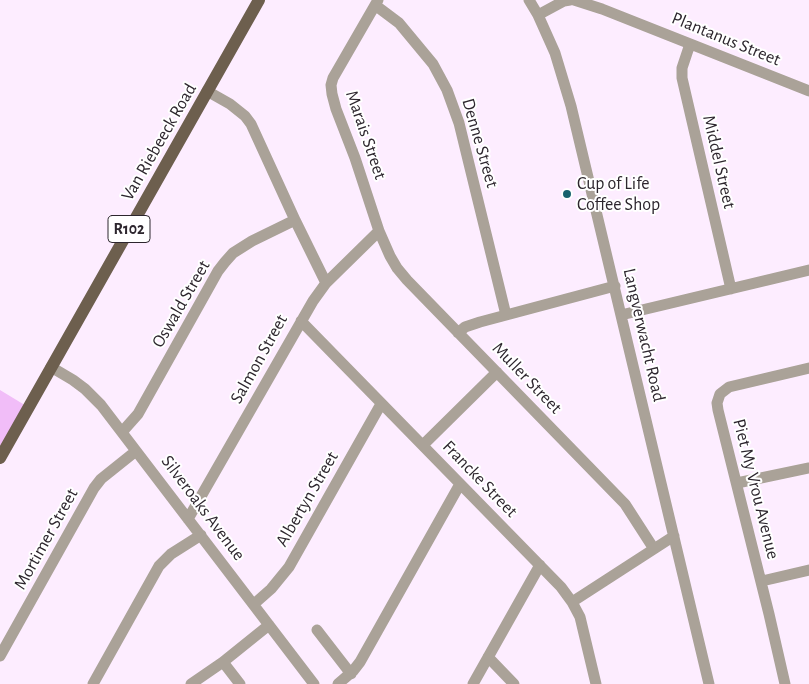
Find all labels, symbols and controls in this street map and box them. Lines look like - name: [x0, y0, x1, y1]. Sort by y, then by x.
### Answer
- street label: Plantanus Street: [668, 7, 784, 71]
- street label: Van Riebeeck Road: [117, 79, 201, 205]
- street label: Marais Street: [341, 88, 391, 182]
- street label: Denne Street: [457, 96, 503, 190]
- street label: Middel Street: [698, 113, 740, 211]
- place label: Cup of Life Coffee Shop: [577, 173, 660, 215]
- marker: Cup of Life Coffee Shop: [561, 188, 573, 200]
- road number: R102: [108, 215, 150, 242]
- street label: Oswald Street: [147, 256, 215, 352]
- street label: Langverwacht Road: [618, 266, 670, 404]
- street label: Salmon Street: [226, 311, 292, 407]
- street label: Muller Street: [487, 338, 567, 418]
- street label: Piet My Vrou Avenue: [728, 417, 784, 561]
- street label: Francke Street: [438, 436, 522, 522]
- street label: Albertyn Street: [271, 448, 343, 550]
- street label: Silveroaks Avenue: [156, 451, 250, 565]
- street label: Mortimer Street: [9, 485, 83, 593]

